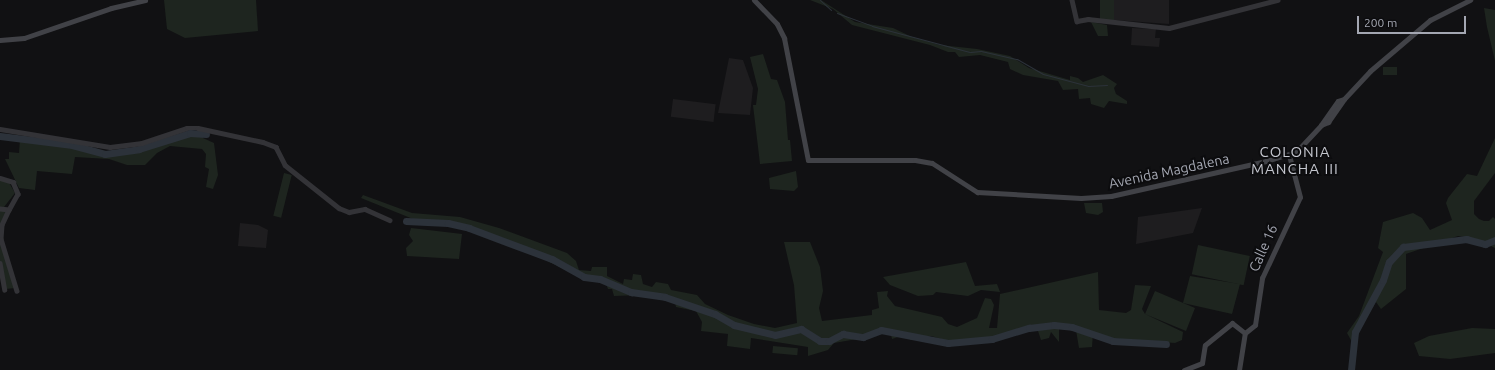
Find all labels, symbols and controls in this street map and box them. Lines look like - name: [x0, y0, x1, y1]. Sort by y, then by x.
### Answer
- scale bar: [1359, 8, 1468, 34]
- text: 200 m: [1364, 16, 1397, 29]
- district label: COLONIA MANCHA III: [1251, 142, 1339, 177]
- street label: Avenida Magdalena: [1107, 150, 1231, 192]
- street label: Calle 16: [1245, 222, 1281, 274]

